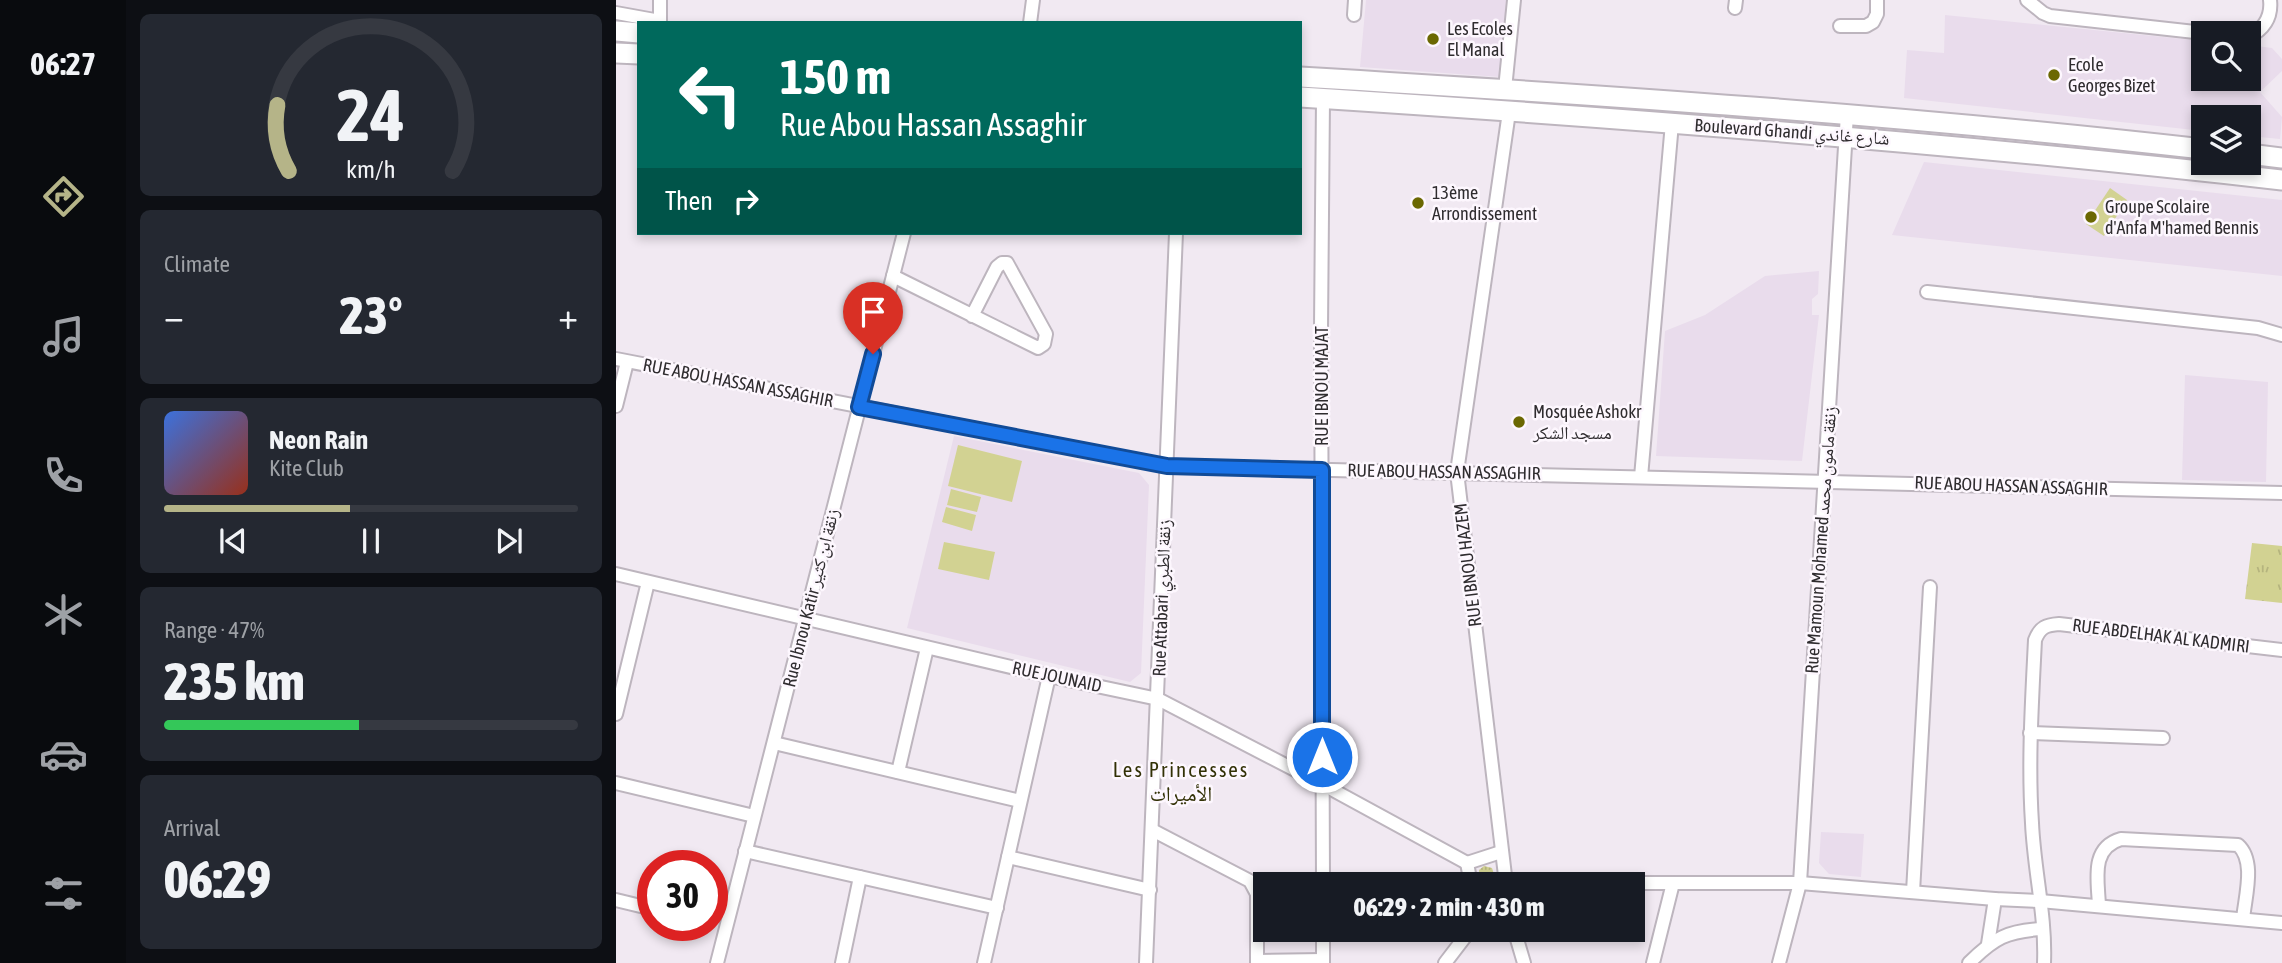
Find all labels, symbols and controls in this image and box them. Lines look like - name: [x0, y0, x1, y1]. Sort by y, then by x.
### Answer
- place label: Les Ecoles El Manal: [1447, 18, 1513, 60]
- map controls: [2191, 21, 2261, 175]
- button: search: [2191, 21, 2261, 91]
- marker: Les Ecoles El Manal: [1425, 31, 1441, 47]
- text: 06:27: [30, 45, 96, 82]
- text: 150 m: [780, 48, 891, 104]
- icon: left: [665, 49, 756, 140]
- place label: Ecole Georges Bizet: [2068, 54, 2156, 96]
- marker: Ecole Georges Bizet: [2046, 67, 2062, 83]
- text: 24: [337, 73, 405, 156]
- button: layers: [2191, 105, 2261, 175]
- text: Rue Abou Hassan Assaghir: [780, 106, 1086, 143]
- street label: Boulevard Ghandi شارع غاندي: [1693, 114, 1890, 153]
- text: km/h: [346, 155, 396, 183]
- icon: directions: [39, 172, 88, 221]
- icon: right: [727, 182, 765, 220]
- place label: 13ème Arrondissement: [1432, 182, 1537, 224]
- text: Then: [665, 186, 713, 216]
- marker: 13ème Arrondissement: [1410, 195, 1426, 211]
- place label: Groupe Scolaire d'Anfa M'hamed Bennis: [2105, 196, 2259, 238]
- marker: Groupe Scolaire d'Anfa M'hamed Bennis: [2083, 209, 2099, 225]
- text: Climate: [164, 251, 230, 277]
- pin: [843, 282, 903, 354]
- text: 23°: [339, 285, 403, 345]
- icon: arrive: [854, 293, 892, 331]
- text: −: [164, 294, 184, 337]
- text: +: [558, 294, 578, 337]
- icon: music: [39, 312, 88, 361]
- street label: RUE IBNOU MAJAT: [1311, 326, 1332, 446]
- street label: RUE ABOU HASSAN ASSAGHIR: [641, 354, 835, 411]
- place label: Mosquée Ashokr مسجد الشكر: [1532, 401, 1642, 443]
- street label: Rue Mamoun Mohamed زنقة مامون محمد: [1801, 406, 1841, 674]
- marker: Mosquée Ashokr مسجد الشكر: [1511, 414, 1527, 430]
- text: Neon Rain: [269, 425, 368, 455]
- icon: phone: [39, 451, 88, 500]
- text: Kite Club: [269, 455, 344, 481]
- street label: RUE ABOU HASSAN ASSAGHIR: [1347, 459, 1541, 484]
- street label: RUE ABOU HASSAN ASSAGHIR: [1914, 472, 2108, 499]
- street label: RUE IBNOU HAZEM: [1450, 502, 1485, 628]
- street label: Rue Ibnou Katir زنقة ابن كثير: [778, 506, 844, 690]
- street label: Rue Attabari زنقة الطبري: [1148, 519, 1179, 677]
- icon: previous: [214, 522, 252, 560]
- icon: pause: [352, 522, 390, 560]
- icon: next: [490, 522, 528, 560]
- icon: climate: [39, 590, 88, 639]
- street label: RUE ABDELHAK AL KADMIRI: [2071, 614, 2251, 657]
- text: Range · 47%: [164, 617, 264, 643]
- text: 235 km: [164, 651, 305, 711]
- street label: RUE JOUNAID: [1011, 657, 1104, 696]
- position arrow: [1285, 720, 1359, 794]
- icon: car: [39, 730, 88, 779]
- district label: Les Princesses الأميرات: [1113, 757, 1249, 805]
- text: Arrival: [164, 815, 220, 841]
- text: 06:29: [164, 849, 271, 909]
- speed limit sign: 30: [637, 850, 728, 941]
- icon: filters: [39, 869, 88, 918]
- text: 06:29 · 2 min · 430 m: [1354, 892, 1544, 922]

